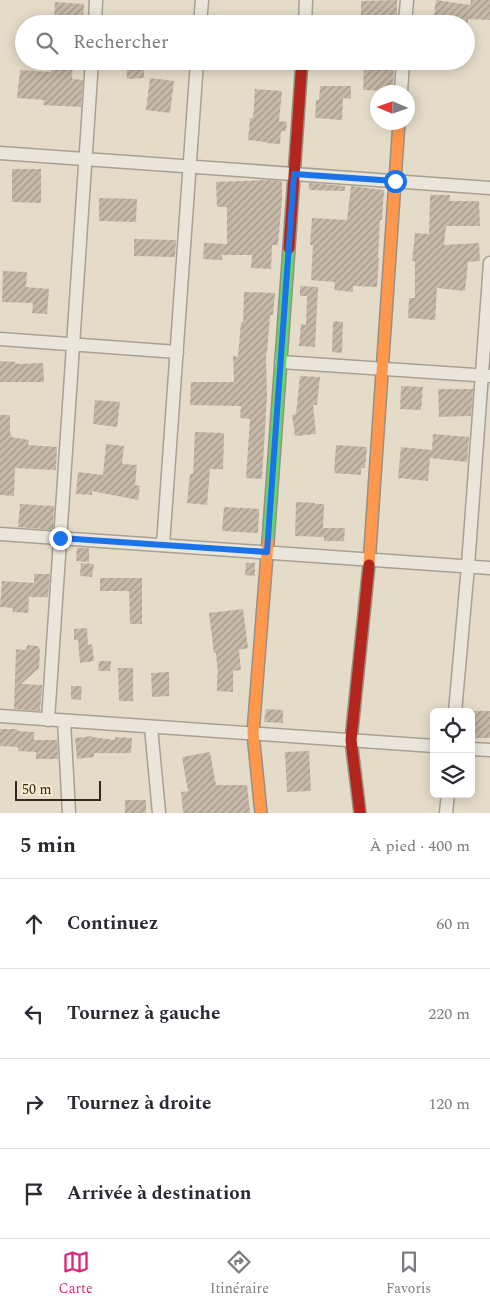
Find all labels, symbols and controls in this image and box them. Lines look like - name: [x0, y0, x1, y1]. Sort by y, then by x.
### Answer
- search box: [15, 15, 475, 70]
- text: Rechercher: [73, 28, 169, 57]
- icon: search: [33, 29, 61, 57]
- north arrow: [370, 85, 415, 130]
- route start: [384, 170, 407, 193]
- route end: [49, 527, 72, 550]
- map controls: [430, 708, 475, 798]
- button: locate: [430, 708, 475, 753]
- button: layers: [430, 753, 475, 798]
- scale bar: [15, 778, 101, 801]
- text: 50 m: [22, 779, 52, 800]
- text: 5 min: [20, 830, 76, 862]
- text: À pied · 400 m: [369, 834, 470, 858]
- text: Continuez: [67, 909, 158, 938]
- icon: ahead: [20, 910, 48, 938]
- text: 60 m: [436, 912, 470, 936]
- text: Tournez à gauche: [67, 999, 220, 1028]
- icon: left: [20, 1000, 48, 1028]
- text: 220 m: [428, 1002, 470, 1026]
- text: Tournez à droite: [67, 1089, 211, 1118]
- icon: right: [20, 1090, 48, 1118]
- text: 120 m: [428, 1092, 470, 1116]
- text: Arrivée à destination: [67, 1179, 251, 1208]
- icon: arrive: [20, 1180, 48, 1208]
- tab: Carte: [59, 1248, 93, 1299]
- tab: Itinéraire: [210, 1248, 269, 1299]
- tab: Favoris: [386, 1248, 431, 1299]

